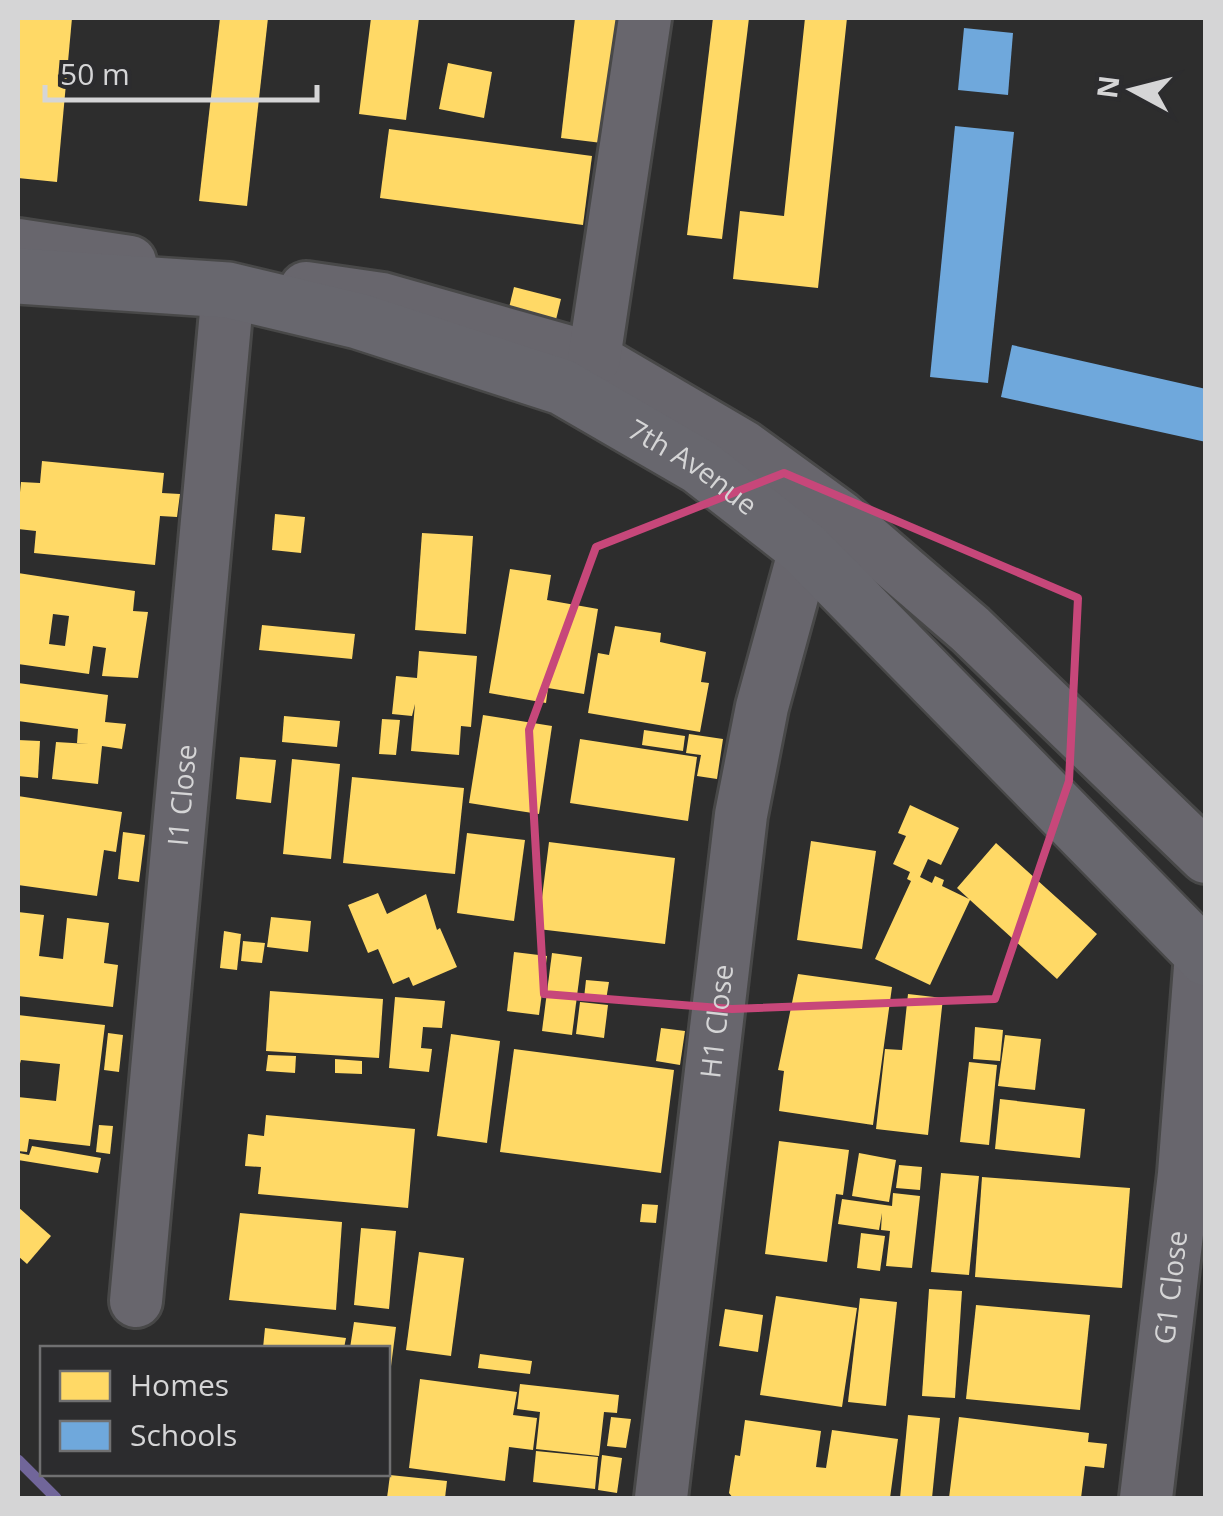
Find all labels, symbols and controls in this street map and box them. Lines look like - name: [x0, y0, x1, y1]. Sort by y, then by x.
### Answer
- scale bar: [45, 40, 318, 102]
- north arrow: [1083, 40, 1183, 140]
- text: 50 m: [60, 53, 130, 94]
- text: N: [1087, 73, 1127, 100]
- street label: 7th Avenue: [622, 410, 766, 523]
- street label: I1 Close: [158, 743, 205, 847]
- street label: H1 Close: [690, 962, 741, 1080]
- street label: G1 Close: [1144, 1228, 1195, 1346]
- legend: [40, 1346, 390, 1476]
- text: Homes: [130, 1364, 229, 1405]
- text: Schools: [130, 1414, 237, 1455]

